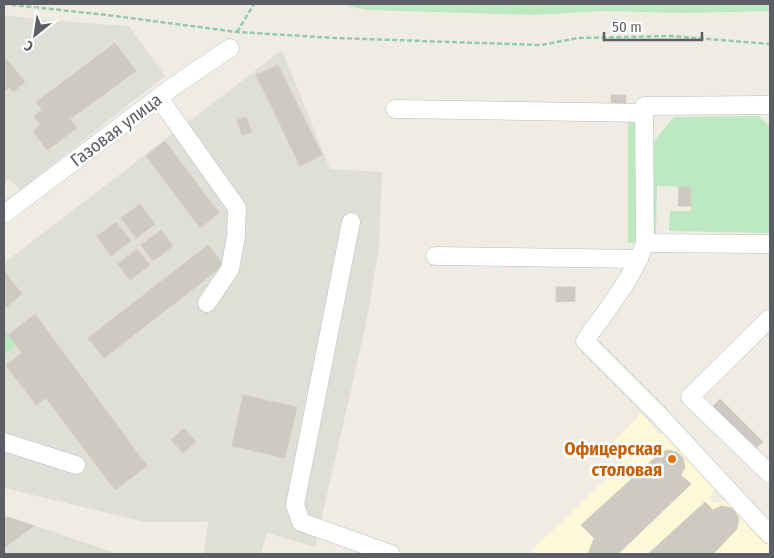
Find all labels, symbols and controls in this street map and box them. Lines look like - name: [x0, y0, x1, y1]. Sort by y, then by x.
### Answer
- north arrow: [10, 10, 60, 60]
- scale bar: [604, 10, 702, 42]
- text: 50 m: [612, 18, 642, 36]
- text: С: [21, 36, 36, 55]
- street label: Газовая улица: [66, 88, 166, 171]
- place label: Офицерская столовая: [564, 438, 662, 481]
- marker: Офицерская столовая: [666, 453, 678, 465]

